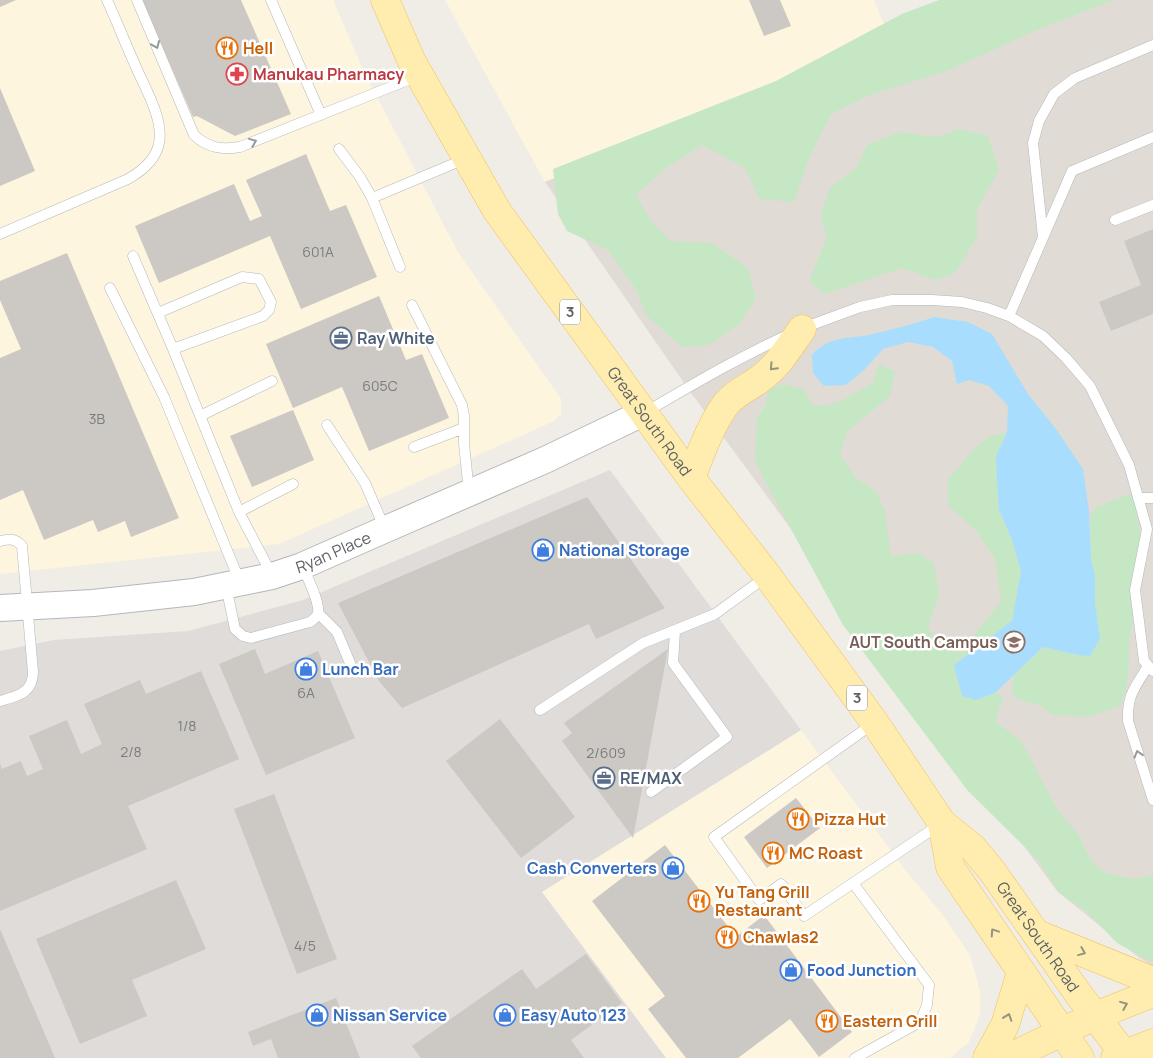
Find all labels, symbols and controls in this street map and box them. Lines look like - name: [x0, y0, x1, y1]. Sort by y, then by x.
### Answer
- restaurant icon: Hell: [215, 36, 239, 60]
- place label: Hell: [243, 37, 273, 59]
- one-way arrow: [149, 40, 160, 49]
- pharmacy icon: Manukau Pharmacy: [225, 62, 249, 86]
- place label: Manukau Pharmacy: [253, 63, 404, 85]
- one-way arrow: [248, 138, 257, 148]
- house number: 601A: [302, 242, 334, 261]
- road number: 3: [560, 300, 580, 324]
- office icon: Ray White: [329, 326, 353, 350]
- place label: Ray White: [357, 327, 435, 349]
- street label: Great South Road: [602, 362, 697, 480]
- one-way arrow: [770, 362, 779, 371]
- house number: 605C: [362, 376, 398, 395]
- house number: 3B: [89, 409, 106, 428]
- street label: Ryan Place: [293, 526, 374, 578]
- shop icon: National Storage: [531, 538, 555, 562]
- place label: National Storage: [559, 539, 690, 561]
- school or university icon: AUT South Campus: [1002, 630, 1026, 654]
- place label: AUT South Campus: [849, 631, 998, 653]
- shop icon: Lunch Bar: [294, 657, 318, 681]
- place label: Lunch Bar: [322, 658, 399, 680]
- house number: 6A: [297, 683, 315, 702]
- road number: 3: [847, 686, 867, 710]
- house number: 1/8: [177, 716, 197, 735]
- house number: 2/8: [120, 742, 142, 761]
- house number: 2/609: [586, 743, 626, 762]
- one-way arrow: [1134, 750, 1144, 758]
- office icon: RE/MAX: [592, 766, 616, 790]
- place label: RE/MAX: [620, 767, 682, 789]
- restaurant icon: Pizza Hut: [786, 807, 810, 831]
- place label: Pizza Hut: [814, 808, 886, 830]
- restaurant icon: MC Roast: [761, 841, 785, 865]
- place label: MC Roast: [789, 842, 863, 864]
- shop icon: Cash Converters: [661, 856, 685, 880]
- place label: Cash Converters: [527, 857, 657, 879]
- street label: Great South Road: [992, 877, 1085, 997]
- place label: Yu Tang Grill Restaurant: [715, 881, 810, 921]
- restaurant icon: Yu Tang Grill Restaurant: [687, 889, 711, 913]
- restaurant icon: Chawlas2: [715, 925, 739, 949]
- place label: Chawlas2: [743, 926, 818, 948]
- one-way arrow: [991, 928, 1000, 937]
- house number: 4/5: [294, 936, 316, 955]
- one-way arrow: [1077, 946, 1086, 956]
- shop icon: Food Junction: [779, 958, 803, 982]
- place label: Food Junction: [807, 959, 916, 981]
- one-way arrow: [1119, 1000, 1128, 1011]
- shop icon: Nissan Service: [305, 1003, 329, 1027]
- shop icon: Easy Auto 123: [493, 1003, 517, 1027]
- place label: Nissan Service: [333, 1004, 448, 1026]
- place label: Easy Auto 123: [521, 1004, 626, 1026]
- restaurant icon: Eastern Grill: [815, 1009, 839, 1033]
- place label: Eastern Grill: [843, 1010, 938, 1032]
- one-way arrow: [1002, 1013, 1012, 1021]

